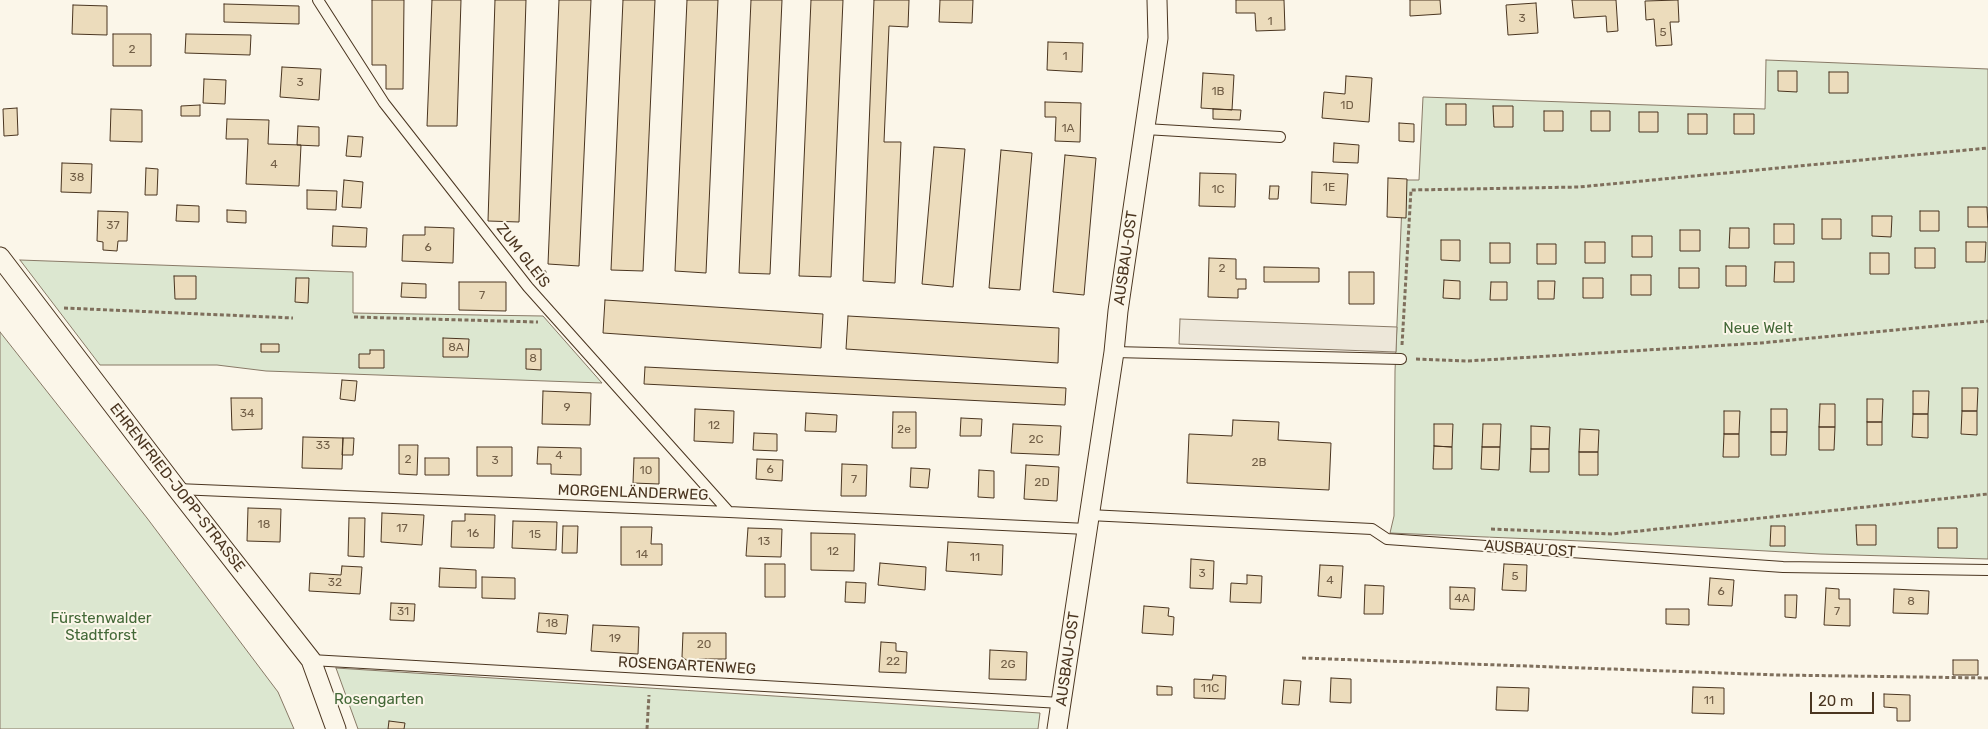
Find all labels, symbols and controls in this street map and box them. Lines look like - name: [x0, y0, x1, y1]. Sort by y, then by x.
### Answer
- house number: 3: [1518, 12, 1526, 26]
- house number: 1: [1267, 15, 1273, 29]
- house number: 5: [1659, 26, 1667, 40]
- house number: 2: [128, 43, 136, 57]
- house number: 1: [1062, 50, 1068, 64]
- house number: 3: [296, 76, 304, 90]
- house number: 1B: [1211, 85, 1225, 99]
- house number: 1D: [1340, 99, 1354, 113]
- house number: 1A: [1061, 122, 1075, 136]
- house number: 4: [270, 158, 278, 172]
- house number: 38: [70, 171, 84, 185]
- house number: 1E: [1323, 181, 1335, 195]
- house number: 1C: [1211, 183, 1225, 197]
- street label: AUSBAU-OST: [1110, 210, 1142, 306]
- house number: 37: [106, 219, 120, 233]
- street label: ZUM GLEIS: [492, 220, 554, 292]
- house number: 6: [424, 241, 432, 255]
- house number: 2: [1218, 262, 1226, 276]
- house number: 7: [479, 289, 485, 303]
- park label: Neue Welt: [1723, 320, 1793, 338]
- house number: 8A: [448, 341, 464, 355]
- house number: 8: [529, 352, 537, 366]
- street label: EHRENFRIED-JOPP-STRASSE: [105, 400, 249, 576]
- house number: 9: [563, 401, 571, 415]
- house number: 34: [240, 407, 254, 421]
- house number: 12: [708, 419, 720, 433]
- house number: 2e: [897, 423, 911, 437]
- house number: 2C: [1028, 433, 1044, 447]
- house number: 33: [316, 439, 330, 453]
- house number: 4: [555, 449, 563, 463]
- house number: 2: [404, 453, 412, 467]
- house number: 3: [491, 454, 499, 468]
- house number: 2B: [1251, 456, 1267, 470]
- house number: 6: [766, 463, 774, 477]
- house number: 10: [640, 464, 652, 478]
- house number: 7: [851, 473, 857, 487]
- house number: 2D: [1034, 476, 1050, 490]
- street label: MORGENLÄNDERWEG: [557, 481, 709, 505]
- house number: 18: [258, 518, 270, 532]
- house number: 17: [396, 522, 408, 536]
- house number: 16: [467, 527, 479, 541]
- house number: 15: [529, 528, 541, 542]
- house number: 13: [758, 535, 770, 549]
- street label: AUSBAU OST: [1484, 537, 1576, 561]
- house number: 12: [827, 545, 839, 559]
- house number: 14: [636, 548, 648, 562]
- house number: 11: [970, 551, 980, 565]
- house number: 3: [1198, 567, 1206, 581]
- house number: 5: [1511, 570, 1519, 584]
- house number: 4: [1326, 574, 1334, 588]
- house number: 32: [328, 576, 342, 590]
- house number: 6: [1717, 585, 1725, 599]
- house number: 4A: [1454, 592, 1470, 606]
- house number: 8: [1907, 595, 1915, 609]
- house number: 31: [397, 605, 409, 619]
- house number: 7: [1834, 605, 1840, 619]
- park label: Fürstenwalder Stadtforst: [51, 610, 151, 645]
- street label: AUSBAU-OST: [1052, 611, 1084, 707]
- house number: 18: [546, 617, 558, 631]
- house number: 19: [609, 632, 621, 646]
- house number: 20: [697, 638, 711, 652]
- street label: ROSENGARTENWEG: [618, 653, 756, 679]
- house number: 22: [886, 655, 900, 669]
- house number: 2G: [1000, 658, 1016, 672]
- house number: 11C: [1201, 682, 1219, 696]
- scale bar: [1813, 682, 1877, 714]
- park label: Rosengarten: [334, 691, 424, 709]
- text: 20 m: [1818, 692, 1853, 710]
- house number: 11: [1704, 694, 1714, 708]

